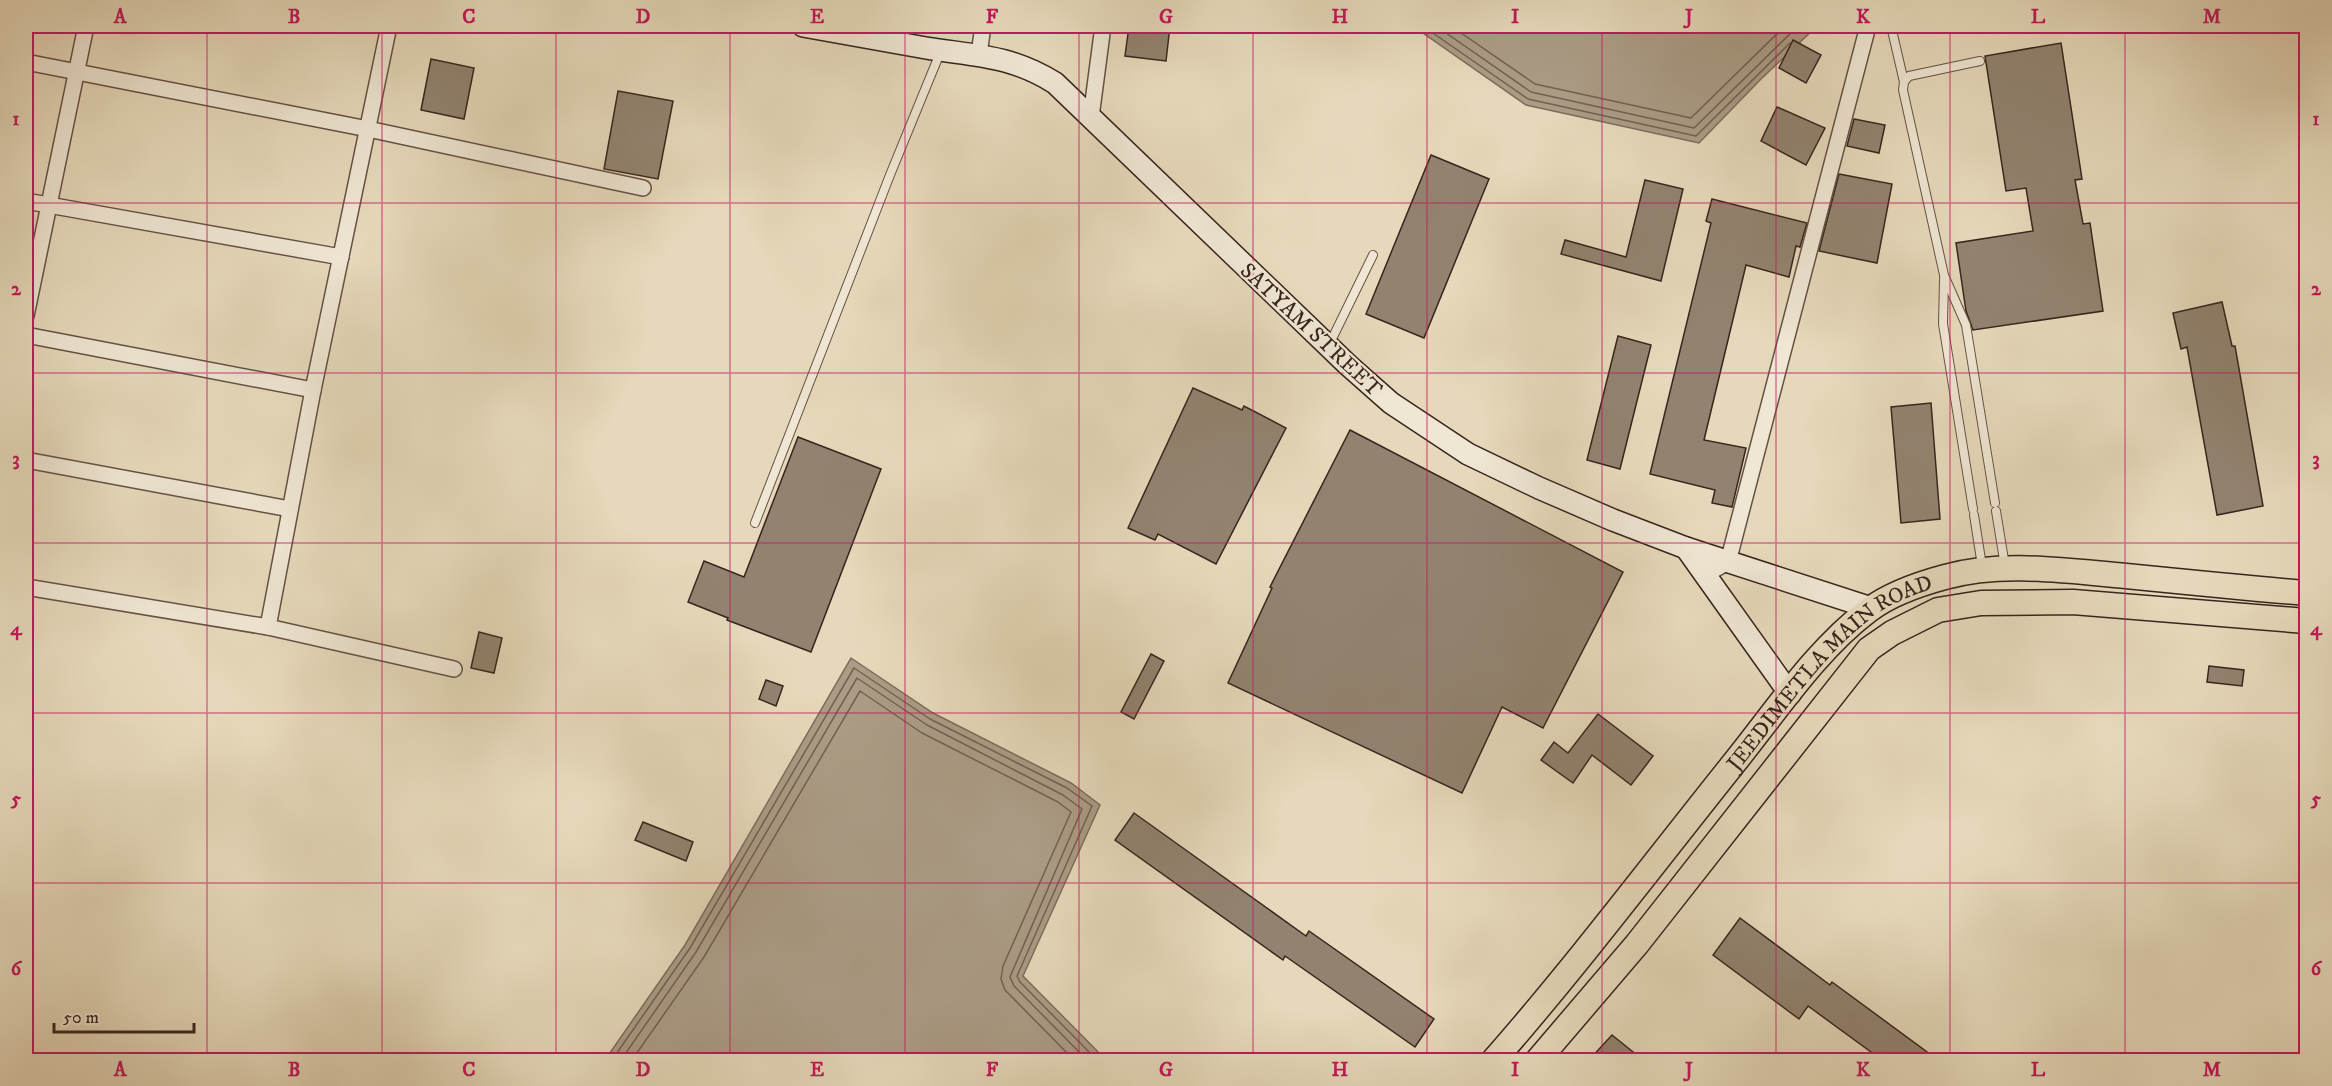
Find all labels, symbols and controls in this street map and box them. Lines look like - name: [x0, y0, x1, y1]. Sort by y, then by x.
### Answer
- text: A: [113, 5, 128, 30]
- text: B: [288, 5, 300, 30]
- text: C: [462, 5, 476, 30]
- text: D: [636, 5, 651, 30]
- text: E: [810, 5, 824, 30]
- text: F: [986, 5, 999, 30]
- text: G: [1159, 5, 1173, 30]
- text: H: [1332, 5, 1349, 30]
- text: I: [1511, 5, 1519, 30]
- text: J: [1683, 5, 1693, 30]
- text: K: [1856, 5, 1871, 30]
- text: L: [2031, 5, 2046, 30]
- text: M: [2203, 5, 2221, 30]
- text: 1: [12, 107, 20, 132]
- text: 1: [2312, 107, 2320, 132]
- street label: SATYAM STREET: [1234, 257, 1388, 403]
- text: 2: [11, 277, 22, 302]
- text: 2: [2311, 277, 2322, 302]
- text: 3: [12, 447, 20, 472]
- text: 3: [2312, 447, 2320, 472]
- street label: JEEDIMETLA MAIN ROAD: [1720, 569, 1936, 778]
- text: 4: [10, 617, 23, 642]
- text: 4: [2310, 617, 2323, 642]
- text: 5: [10, 787, 21, 812]
- text: 5: [2310, 787, 2321, 812]
- text: 6: [11, 957, 23, 982]
- text: 6: [2311, 957, 2323, 982]
- scale bar: [54, 996, 194, 1034]
- text: 50 m: [63, 1007, 99, 1029]
- text: A: [113, 1058, 128, 1083]
- text: B: [288, 1058, 300, 1083]
- text: C: [462, 1058, 476, 1083]
- text: D: [636, 1058, 651, 1083]
- text: E: [810, 1058, 824, 1083]
- text: F: [986, 1058, 999, 1083]
- text: G: [1159, 1058, 1173, 1083]
- text: H: [1332, 1058, 1349, 1083]
- text: I: [1511, 1058, 1519, 1083]
- text: J: [1683, 1058, 1693, 1083]
- text: K: [1856, 1058, 1871, 1083]
- text: L: [2031, 1058, 2046, 1083]
- text: M: [2203, 1058, 2221, 1083]

